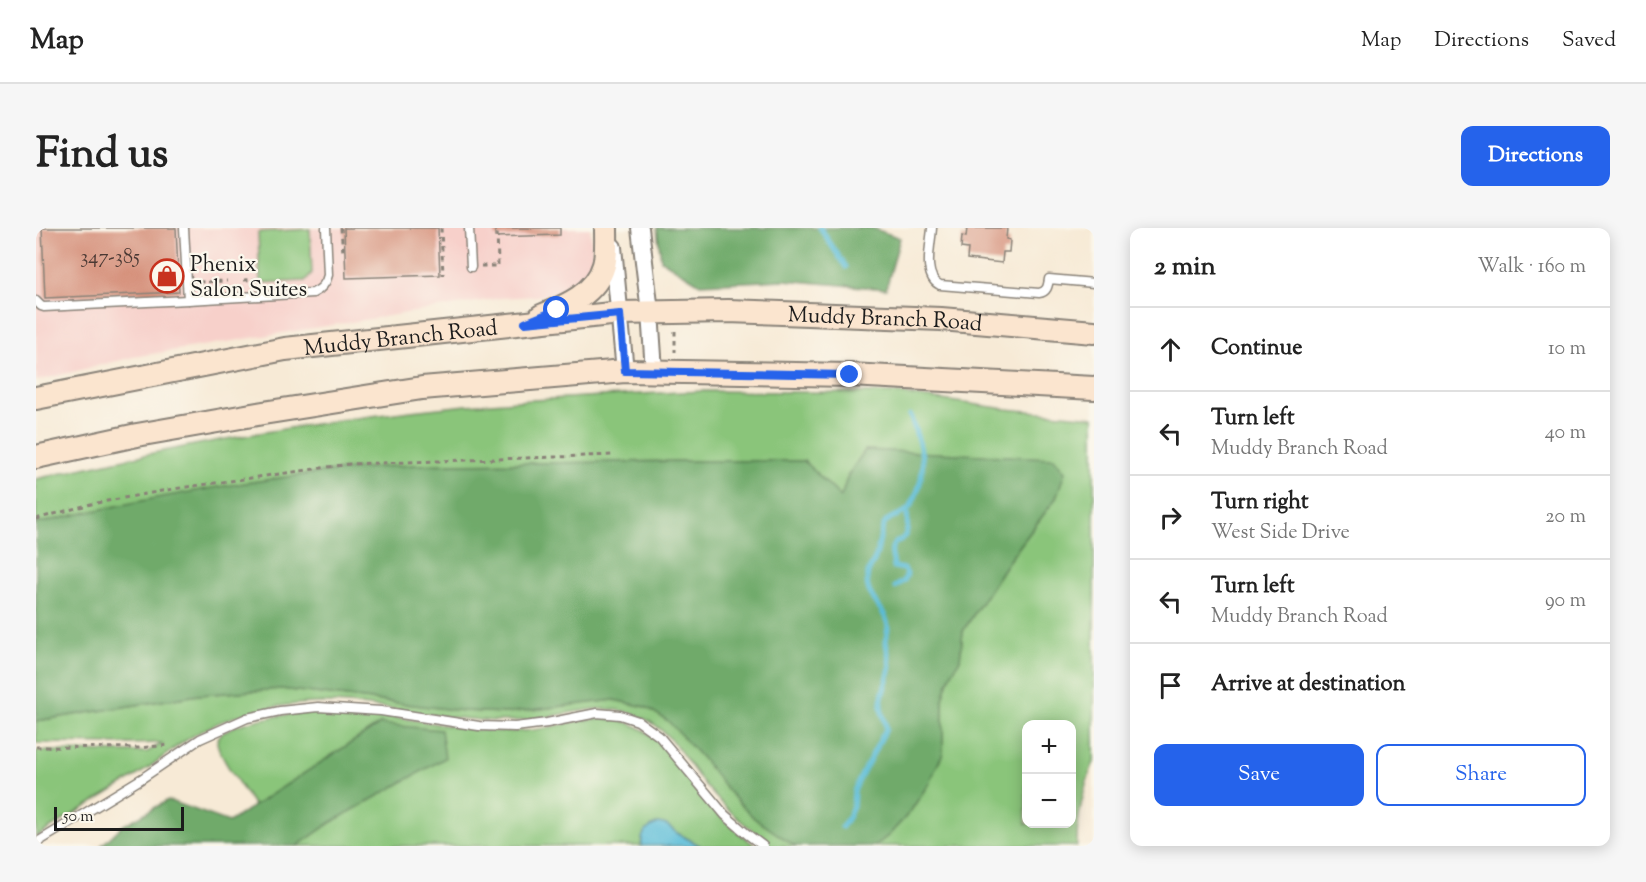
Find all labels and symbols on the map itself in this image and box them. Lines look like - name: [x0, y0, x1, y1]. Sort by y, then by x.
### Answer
- house number: 347-385: [80, 244, 140, 273]
- place label: Phenix Salon Suites: [190, 250, 307, 307]
- shop icon: Phenix Salon Suites: [149, 258, 185, 294]
- route start: [543, 296, 569, 322]
- street label: Muddy Branch Road: [787, 300, 983, 341]
- street label: Muddy Branch Road: [302, 313, 499, 366]
- route end: [836, 361, 862, 387]
- scale bar: [54, 804, 184, 832]

